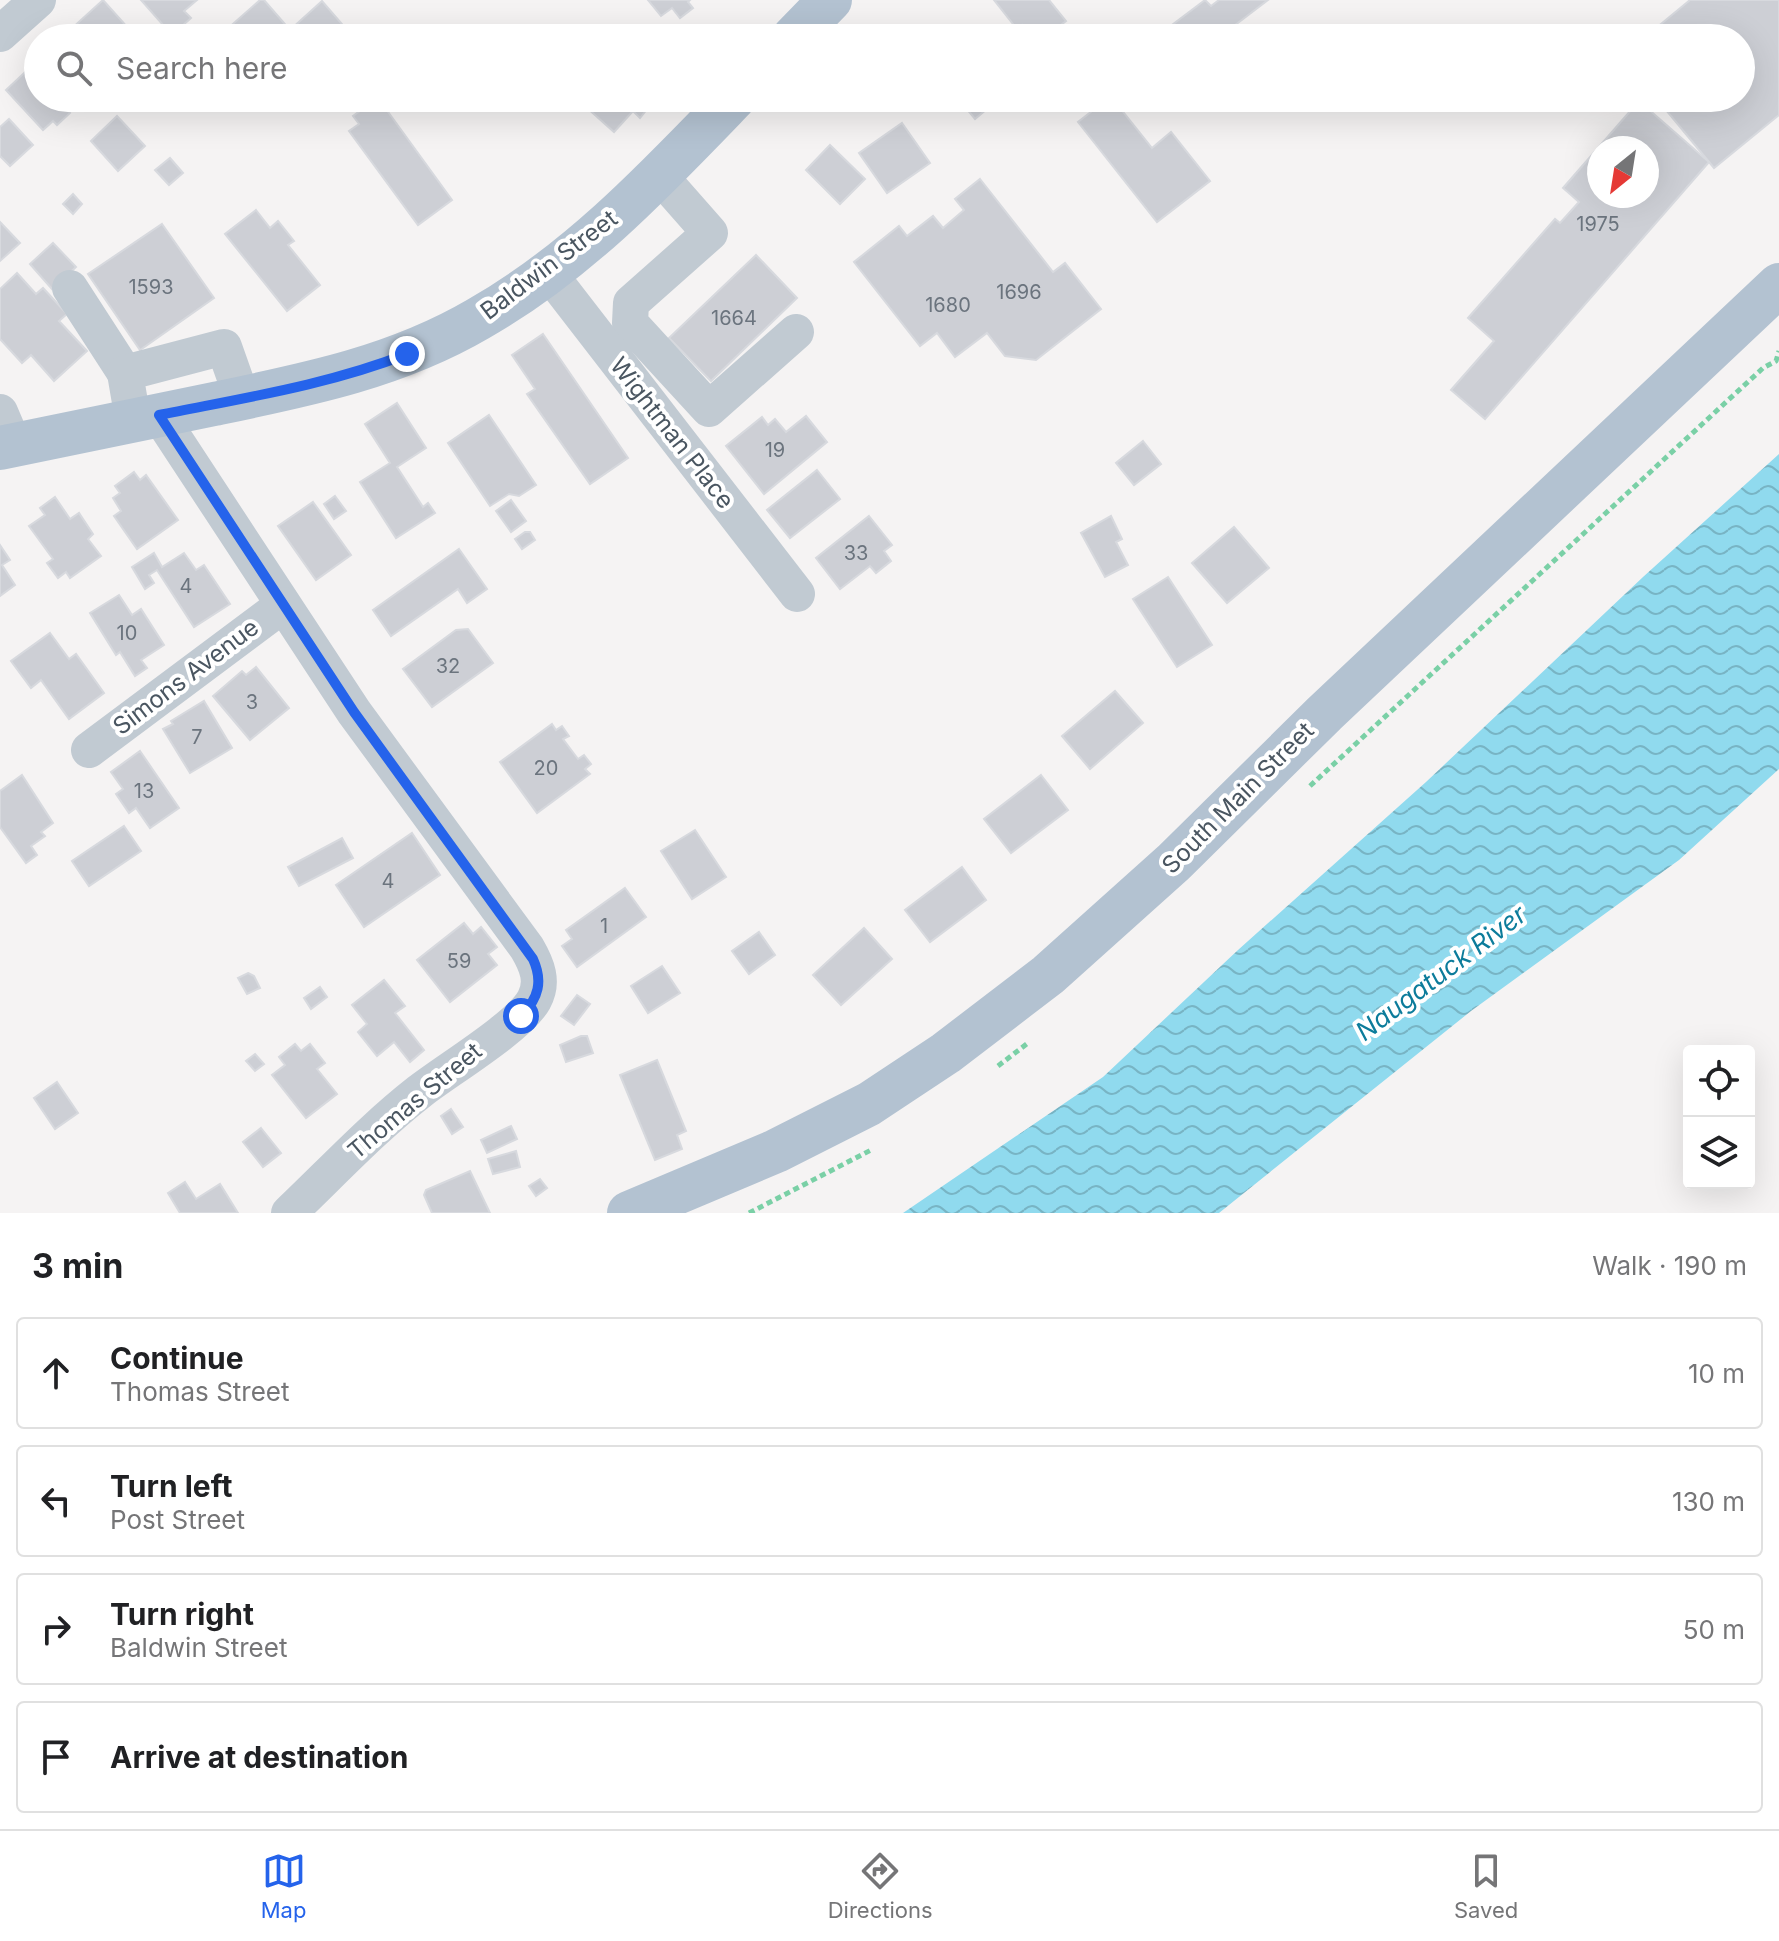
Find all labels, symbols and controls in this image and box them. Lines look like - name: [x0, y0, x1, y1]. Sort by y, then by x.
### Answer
- search box: [24, 24, 1755, 112]
- icon: search: [52, 46, 96, 90]
- text: Search here: [116, 50, 288, 86]
- north arrow: [1587, 136, 1659, 208]
- street label: Baldwin Street: [475, 204, 623, 325]
- house number: 1975: [1576, 212, 1620, 236]
- house number: 1593: [128, 275, 174, 299]
- house number: 1696: [996, 280, 1042, 304]
- house number: 1680: [925, 293, 971, 317]
- house number: 1664: [711, 306, 757, 330]
- route end: [389, 336, 425, 372]
- street label: Wightman Place: [604, 351, 740, 514]
- house number: 19: [765, 438, 785, 462]
- house number: 33: [844, 541, 868, 565]
- house number: 4: [180, 574, 192, 598]
- street label: Simons Avenue: [107, 613, 264, 741]
- house number: 10: [117, 621, 137, 645]
- house number: 32: [436, 654, 460, 678]
- house number: 3: [246, 690, 258, 714]
- street label: South Main Street: [1156, 716, 1320, 879]
- house number: 7: [191, 725, 203, 749]
- house number: 20: [534, 756, 558, 780]
- house number: 13: [134, 779, 154, 803]
- house number: 4: [382, 869, 394, 893]
- water label: Naugatuck River: [1349, 898, 1533, 1047]
- house number: 1: [600, 914, 608, 938]
- house number: 59: [447, 949, 471, 973]
- route start: [503, 998, 539, 1034]
- street label: Thomas Street: [342, 1036, 488, 1165]
- map controls: [1683, 1045, 1755, 1189]
- button: locate: [1683, 1045, 1755, 1117]
- button: layers: [1683, 1117, 1755, 1189]
- text: 3 min: [32, 1245, 123, 1286]
- text: Walk · 190 m: [1592, 1250, 1747, 1281]
- text: Continue: [110, 1340, 244, 1376]
- icon: ahead: [34, 1351, 78, 1395]
- text: 10 m: [1688, 1358, 1745, 1389]
- text: Thomas Street: [110, 1376, 290, 1407]
- text: Turn left: [110, 1468, 232, 1504]
- icon: left: [34, 1479, 78, 1523]
- text: 130 m: [1672, 1486, 1745, 1517]
- text: Post Street: [110, 1504, 245, 1535]
- text: Turn right: [110, 1596, 254, 1632]
- icon: right: [34, 1607, 78, 1651]
- text: 50 m: [1683, 1614, 1745, 1645]
- text: Baldwin Street: [110, 1632, 287, 1663]
- icon: arrive: [34, 1735, 78, 1779]
- text: Arrive at destination: [110, 1739, 408, 1775]
- tab: Map: [261, 1849, 306, 1923]
- tab: Directions: [828, 1849, 933, 1923]
- tab: Saved: [1454, 1849, 1518, 1923]

